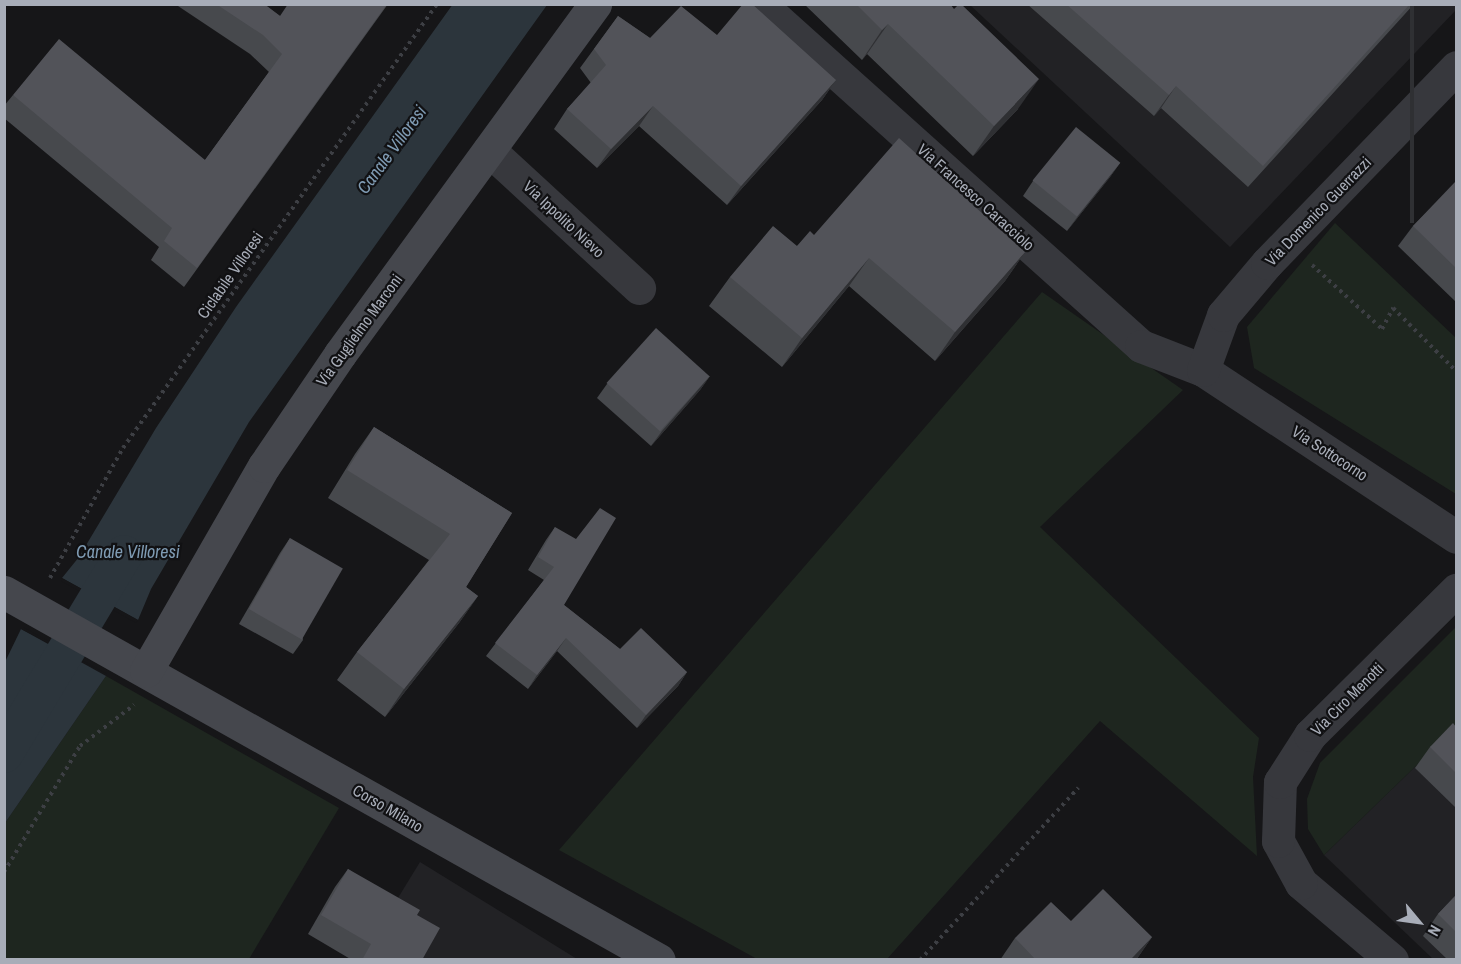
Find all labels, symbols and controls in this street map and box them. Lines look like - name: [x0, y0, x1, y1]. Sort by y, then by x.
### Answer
- water label: Canale Villoresi: [353, 102, 431, 198]
- street label: Via Francesco Caracciolo: [914, 139, 1038, 255]
- street label: Via Domenico Guerrazzi: [1261, 152, 1375, 270]
- street label: Via Ippolito Nievo: [519, 176, 609, 262]
- street label: Ciclabile Villoresi: [193, 228, 267, 322]
- street label: Via Guglielmo Marconi: [312, 270, 406, 390]
- street label: Via Sottocorno: [1288, 421, 1372, 485]
- water label: Canale Villoresi: [76, 541, 180, 563]
- street label: Via Ciro Menotti: [1307, 659, 1387, 739]
- street label: Corso Milano: [349, 780, 427, 836]
- north arrow: [1389, 892, 1449, 952]
- text: N: [1423, 921, 1447, 940]

